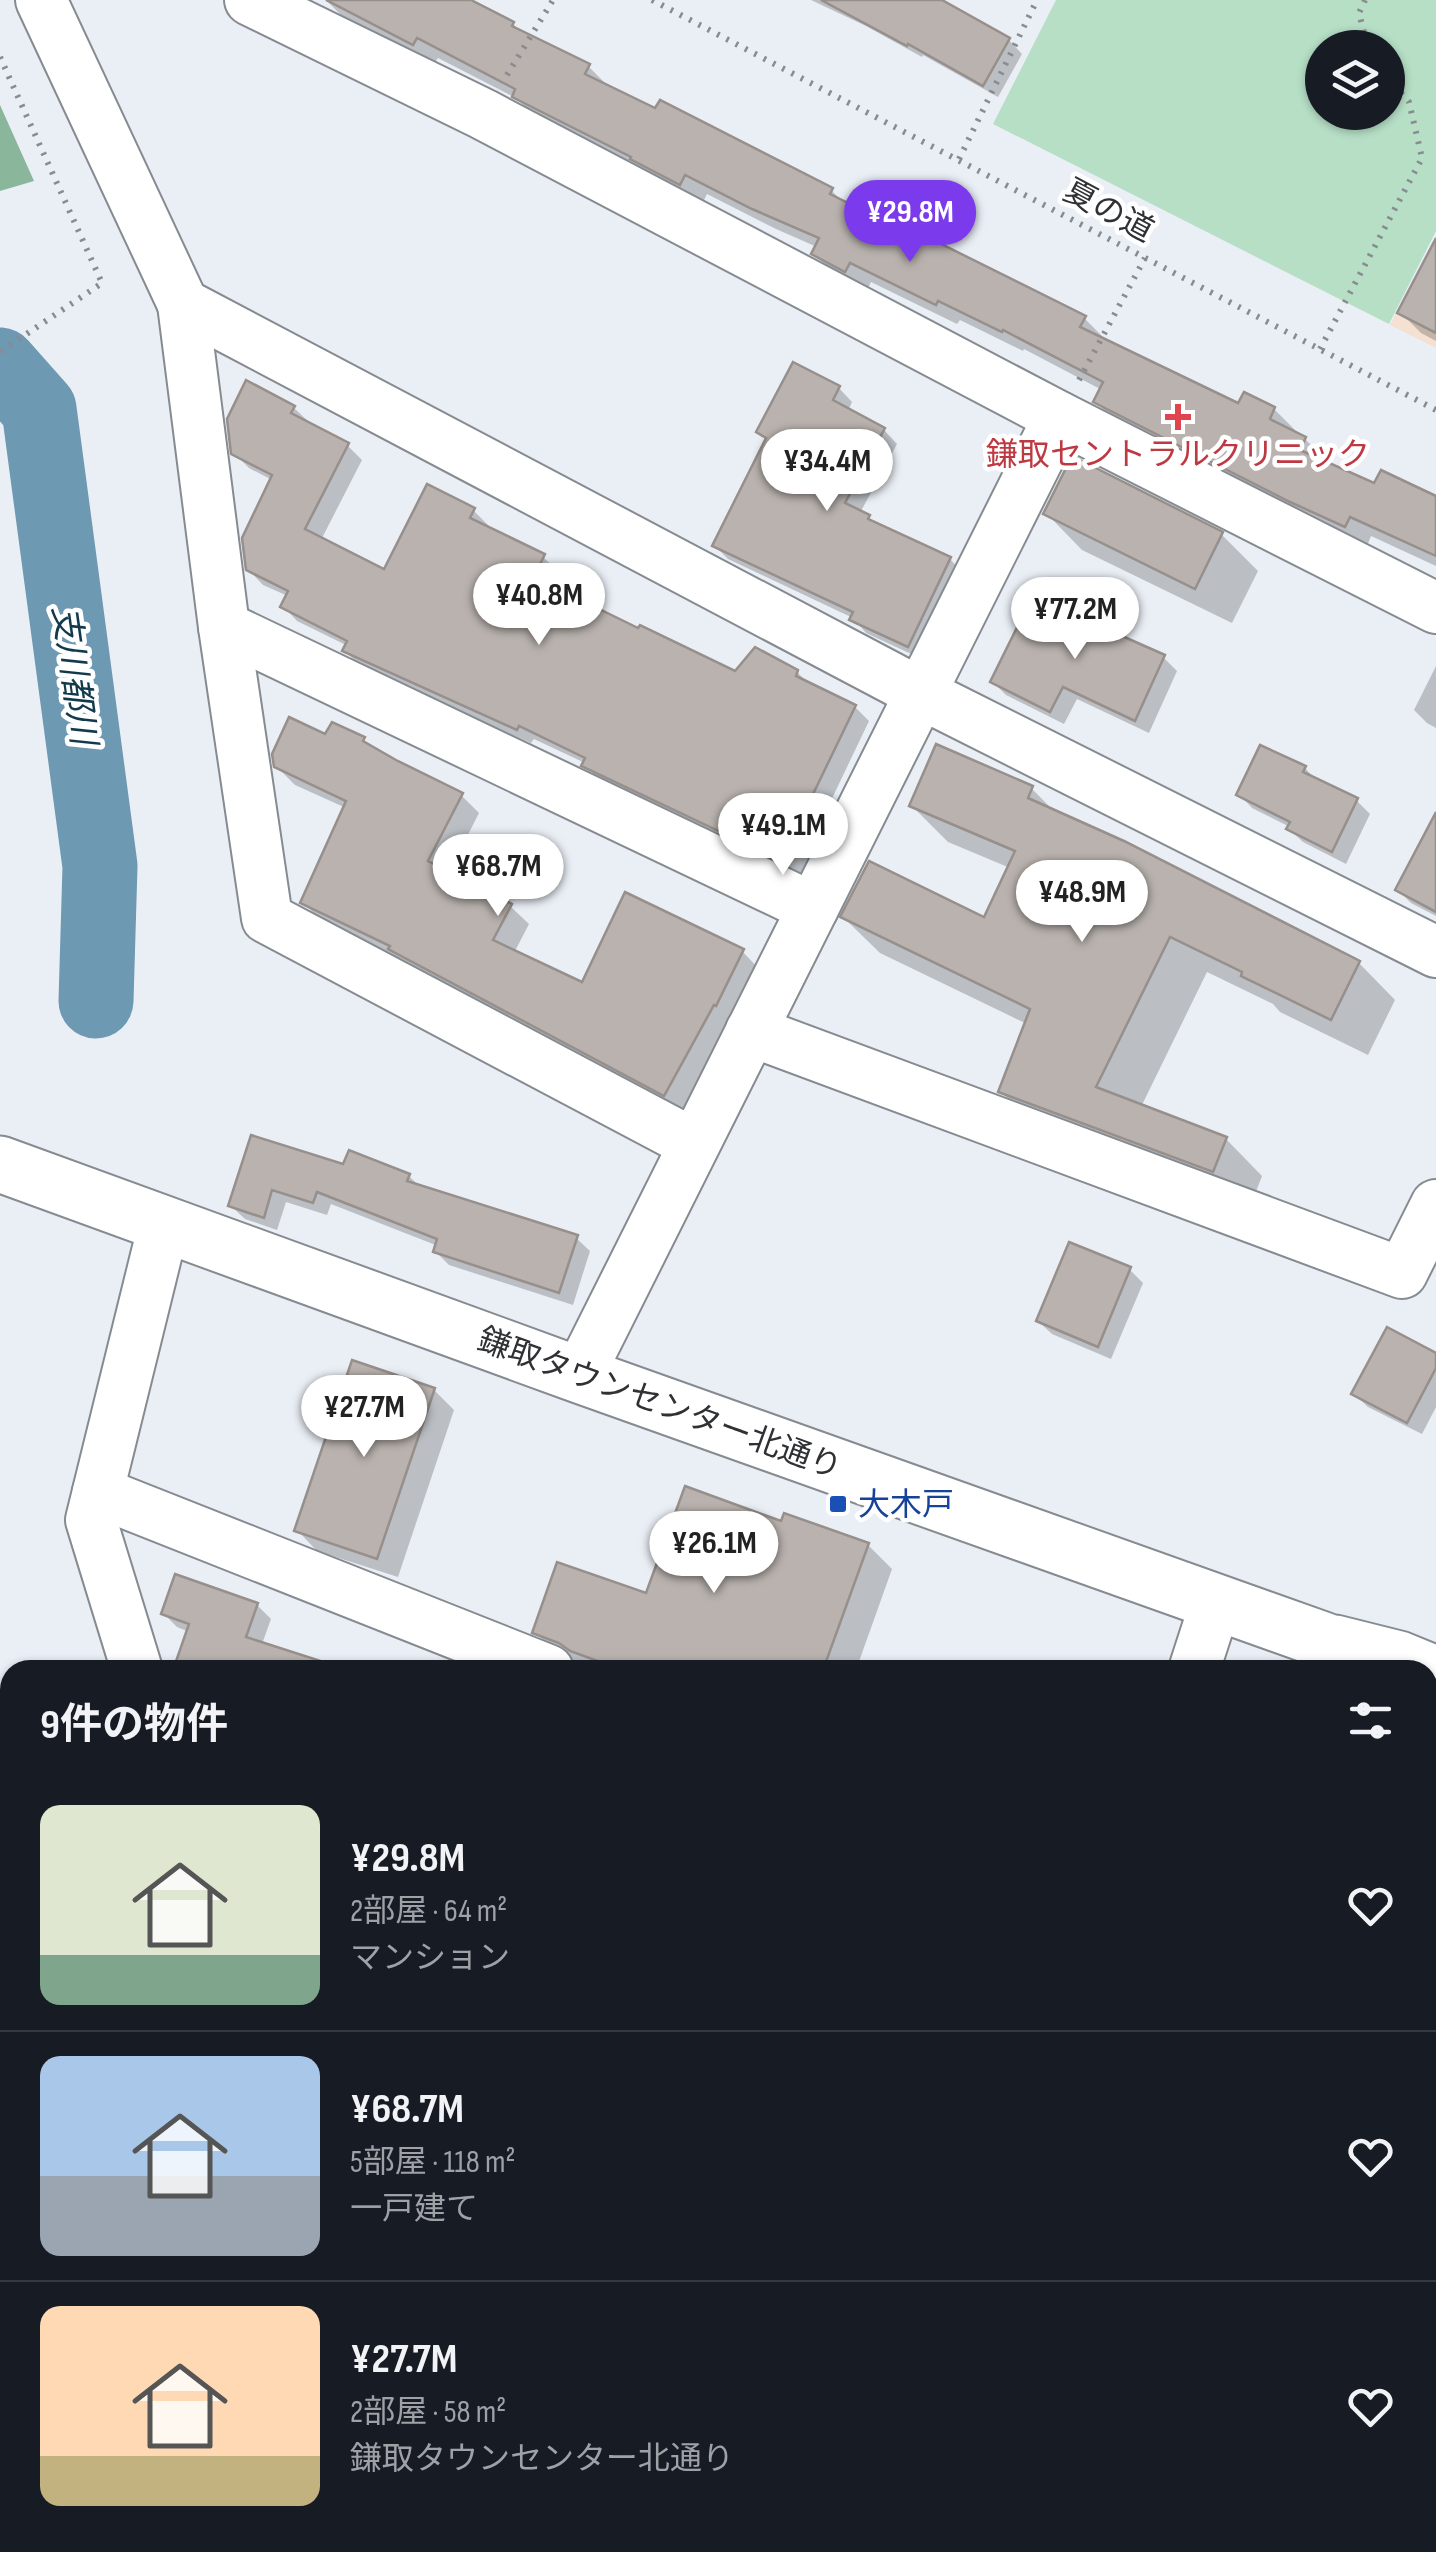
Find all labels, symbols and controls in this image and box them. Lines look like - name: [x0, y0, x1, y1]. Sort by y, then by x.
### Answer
- map controls: [1305, 30, 1405, 130]
- button: layers: [1305, 30, 1405, 130]
- street label: 夏の道: [1057, 172, 1160, 251]
- pin: ¥29.8M: [829, 180, 991, 265]
- text: ¥29.8M: [866, 193, 954, 232]
- marker: 鎌取セントラルクリニック: [1165, 404, 1191, 430]
- pin: ¥34.4M: [746, 429, 908, 514]
- place label: 鎌取セントラルクリニック: [986, 436, 1370, 475]
- text: ¥34.4M: [783, 442, 871, 481]
- pin: ¥40.8M: [458, 563, 620, 648]
- text: ¥40.8M: [495, 576, 583, 615]
- pin: ¥77.2M: [994, 577, 1156, 662]
- text: ¥77.2M: [1033, 590, 1117, 629]
- water label: 支川都川: [42, 603, 105, 751]
- pin: ¥49.1M: [702, 793, 864, 878]
- text: ¥49.1M: [740, 806, 826, 845]
- pin: ¥68.7M: [417, 834, 579, 919]
- text: ¥68.7M: [455, 847, 541, 886]
- pin: ¥48.9M: [1001, 860, 1163, 945]
- text: ¥48.9M: [1038, 873, 1126, 912]
- street label: 鎌取タウンセンター北通り: [472, 1320, 847, 1488]
- pin: ¥27.7M: [283, 1375, 445, 1460]
- text: ¥27.7M: [323, 1388, 405, 1427]
- place label: 大木戸: [858, 1486, 954, 1525]
- marker: 大木戸: [827, 1493, 849, 1515]
- pin: ¥26.1M: [633, 1511, 795, 1596]
- text: ¥26.1M: [671, 1524, 757, 1563]
- icon: filters: [1343, 1693, 1398, 1748]
- text: 9件の物件: [40, 1700, 228, 1751]
- text: ¥29.8M: [350, 1833, 465, 1884]
- icon: home: [120, 1845, 240, 1965]
- icon: heart: [1343, 1878, 1398, 1933]
- text: 2部屋 · 64 m²: [350, 1892, 507, 1931]
- text: マンション: [350, 1939, 510, 1978]
- text: ¥68.7M: [350, 2084, 464, 2135]
- icon: home: [120, 2096, 240, 2216]
- icon: heart: [1343, 2129, 1398, 2184]
- text: 5部屋 · 118 m²: [350, 2143, 515, 2182]
- text: 一戸建て: [350, 2190, 478, 2229]
- text: ¥27.7M: [350, 2334, 457, 2385]
- icon: home: [120, 2346, 240, 2466]
- icon: heart: [1343, 2379, 1398, 2434]
- text: 2部屋 · 58 m²: [350, 2393, 506, 2432]
- text: 鎌取タウンセンター北通り: [350, 2440, 734, 2479]

